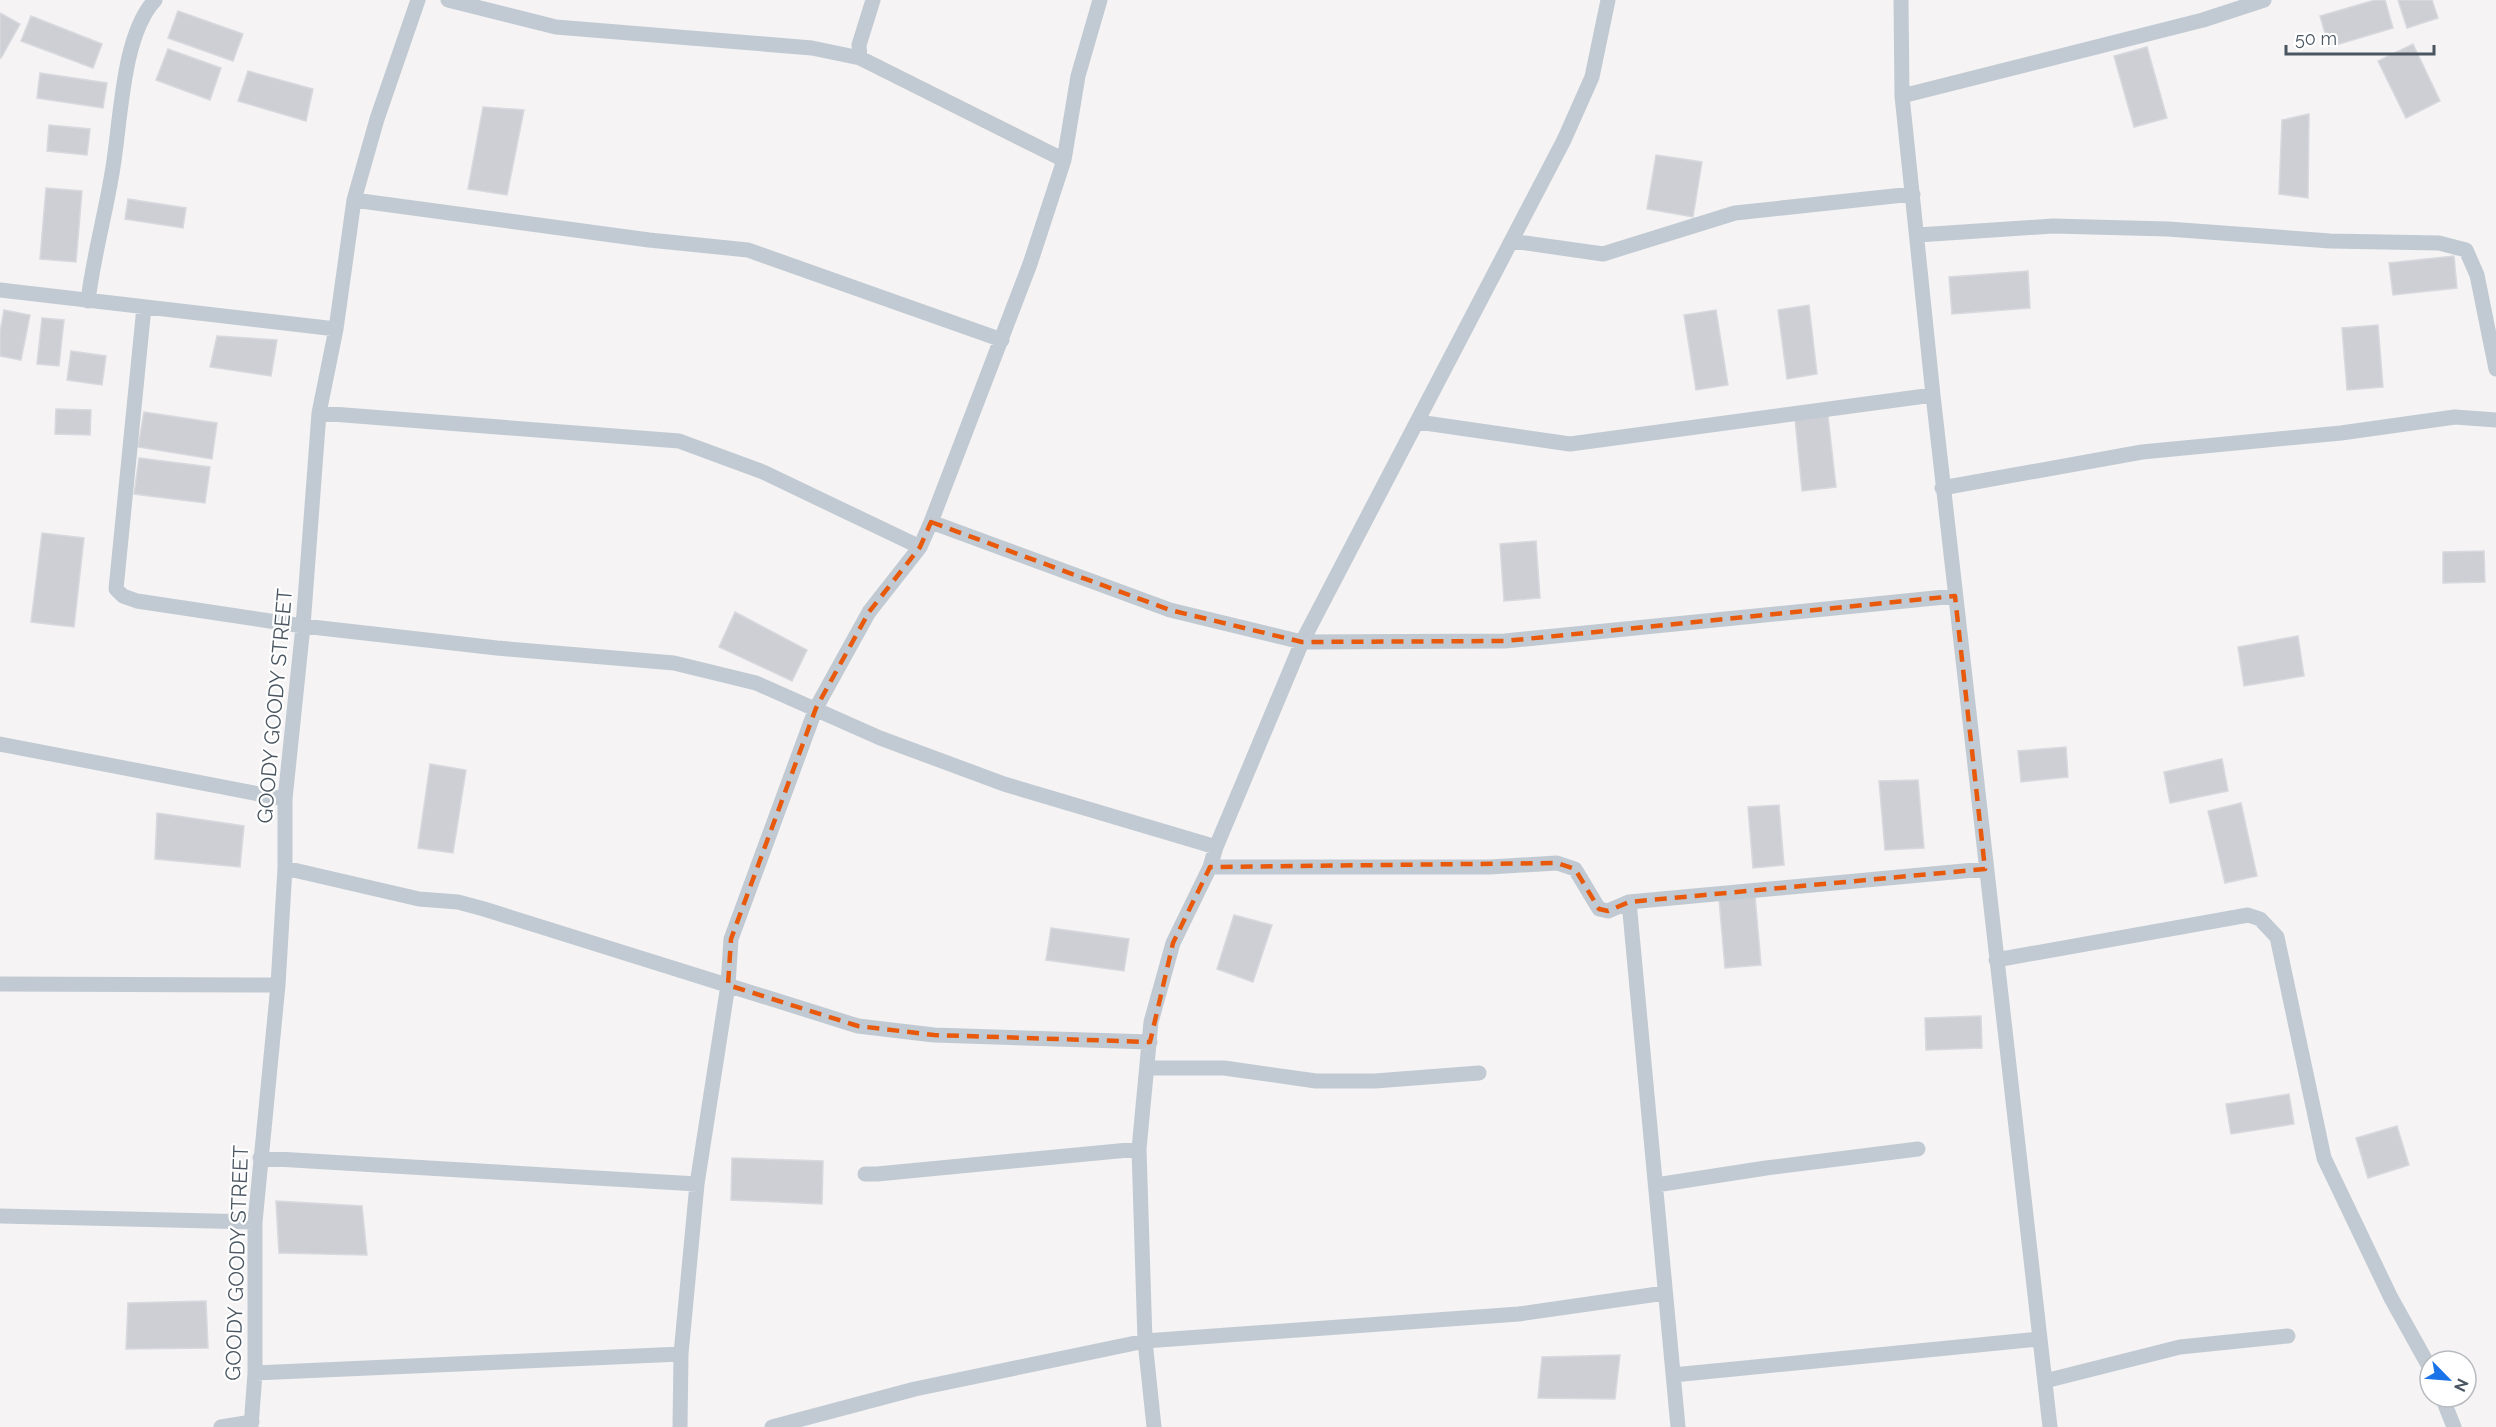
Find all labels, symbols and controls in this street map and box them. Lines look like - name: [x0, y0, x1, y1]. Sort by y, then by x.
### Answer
- scale bar: [2286, 18, 2434, 56]
- text: 50 m: [2295, 28, 2337, 49]
- street label: GOODY GOODY STREET: [252, 587, 297, 824]
- street label: GOODY GOODY STREET: [220, 1145, 253, 1381]
- north arrow: [2418, 1349, 2478, 1409]
- text: N: [2450, 1376, 2472, 1395]

